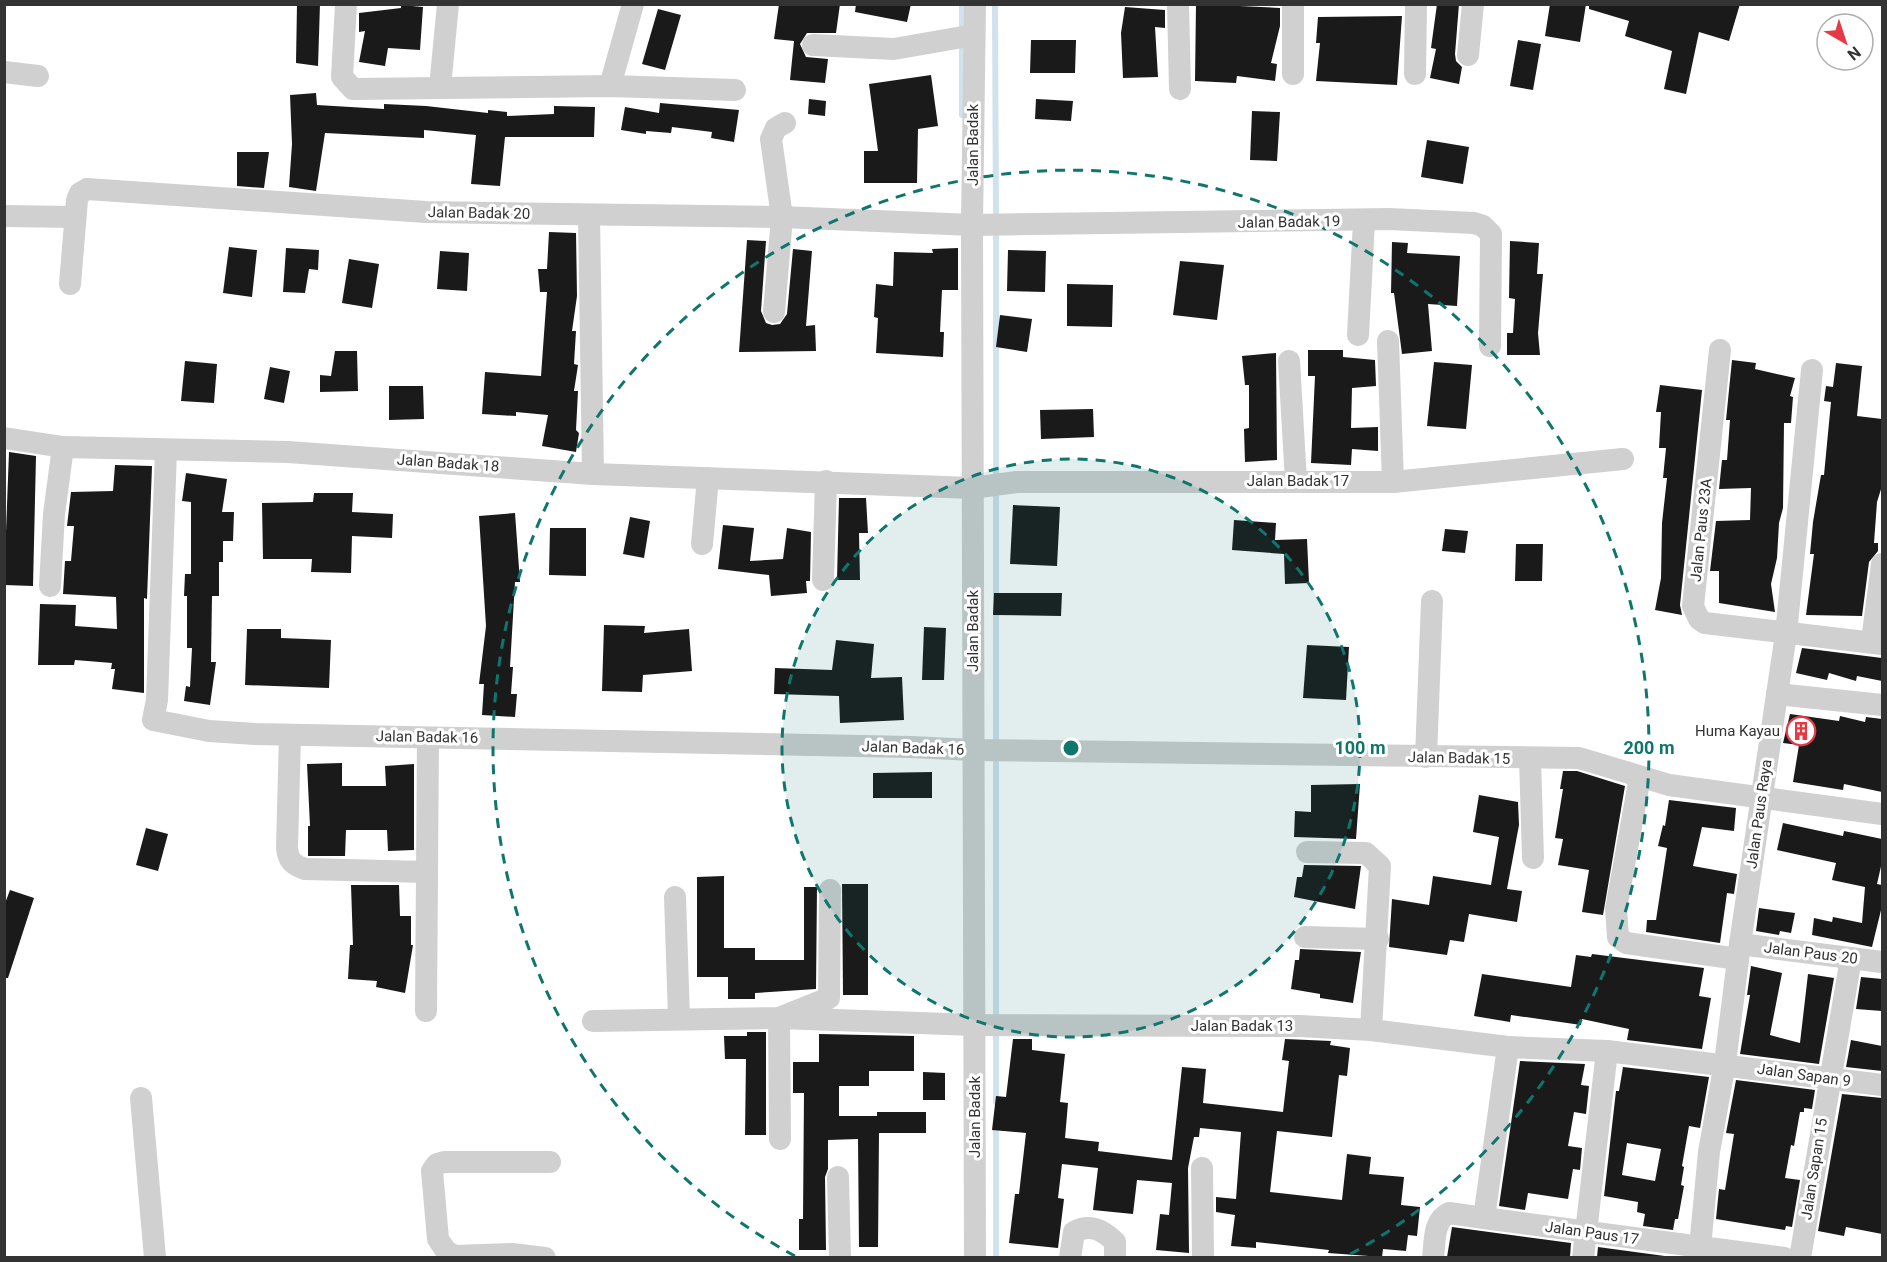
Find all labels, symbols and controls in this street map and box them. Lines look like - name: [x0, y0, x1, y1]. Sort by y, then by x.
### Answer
- north arrow: [1815, 12, 1875, 72]
- text: N: [1844, 42, 1864, 64]
- street label: Jalan Badak: [964, 104, 982, 186]
- street label: Jalan Badak 20: [428, 203, 530, 223]
- street label: Jalan Badak 19: [1238, 212, 1340, 232]
- street label: Jalan Badak 18: [396, 450, 500, 476]
- street label: Jalan Badak 17: [1247, 472, 1349, 490]
- street label: Jalan Paus 23A: [1687, 477, 1715, 583]
- street label: Jalan Badak: [964, 590, 982, 672]
- building icon: Huma Kayau: [1785, 715, 1817, 747]
- place label: Huma Kayau: [1695, 722, 1780, 740]
- street label: Jalan Badak 16: [376, 727, 478, 747]
- street label: Jalan Badak 16: [861, 737, 965, 759]
- text: 100 m: [1334, 737, 1386, 758]
- text: 200 m: [1623, 737, 1675, 758]
- centre of rings: [1061, 738, 1081, 758]
- street label: Jalan Badak 15: [1408, 748, 1510, 768]
- street label: Jalan Paus Raya: [1742, 758, 1776, 870]
- street label: Jalan Paus 20: [1763, 938, 1859, 968]
- street label: Jalan Badak 13: [1191, 1017, 1293, 1035]
- street label: Jalan Sapan 9: [1756, 1060, 1852, 1090]
- street label: Jalan Badak: [966, 1076, 984, 1158]
- street label: Jalan Sapan 15: [1797, 1117, 1831, 1221]
- street label: Jalan Paus 17: [1544, 1218, 1640, 1248]

